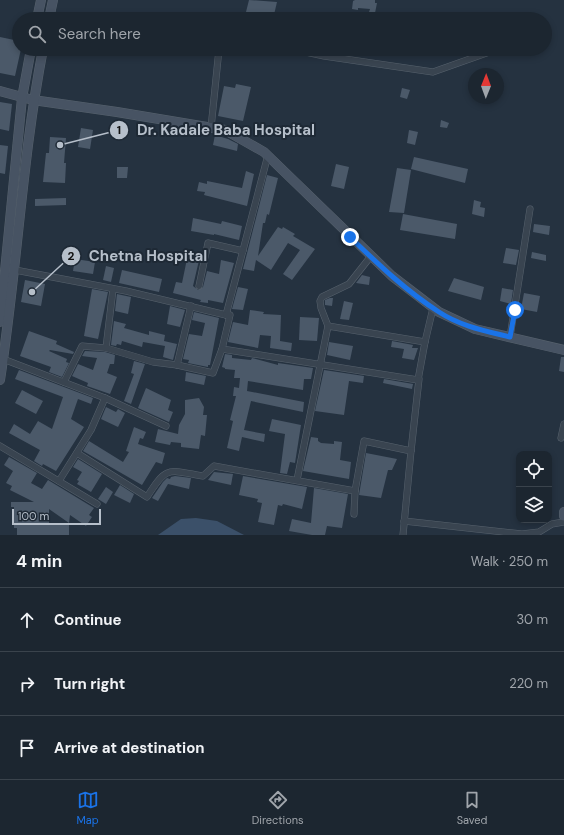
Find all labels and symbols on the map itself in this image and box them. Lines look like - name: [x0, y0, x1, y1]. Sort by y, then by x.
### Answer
- north arrow: [468, 68, 504, 104]
- callout: Dr. Kadale Baba Hospital: [109, 117, 323, 144]
- text: Dr. Kadale Baba Hospital: [137, 120, 315, 140]
- text: 1: [117, 122, 121, 138]
- route end: [341, 228, 359, 246]
- callout: Chetna Hospital: [61, 242, 215, 269]
- text: Chetna Hospital: [89, 246, 207, 266]
- text: 2: [68, 248, 75, 264]
- route start: [506, 301, 524, 319]
- scale bar: [12, 507, 101, 526]

